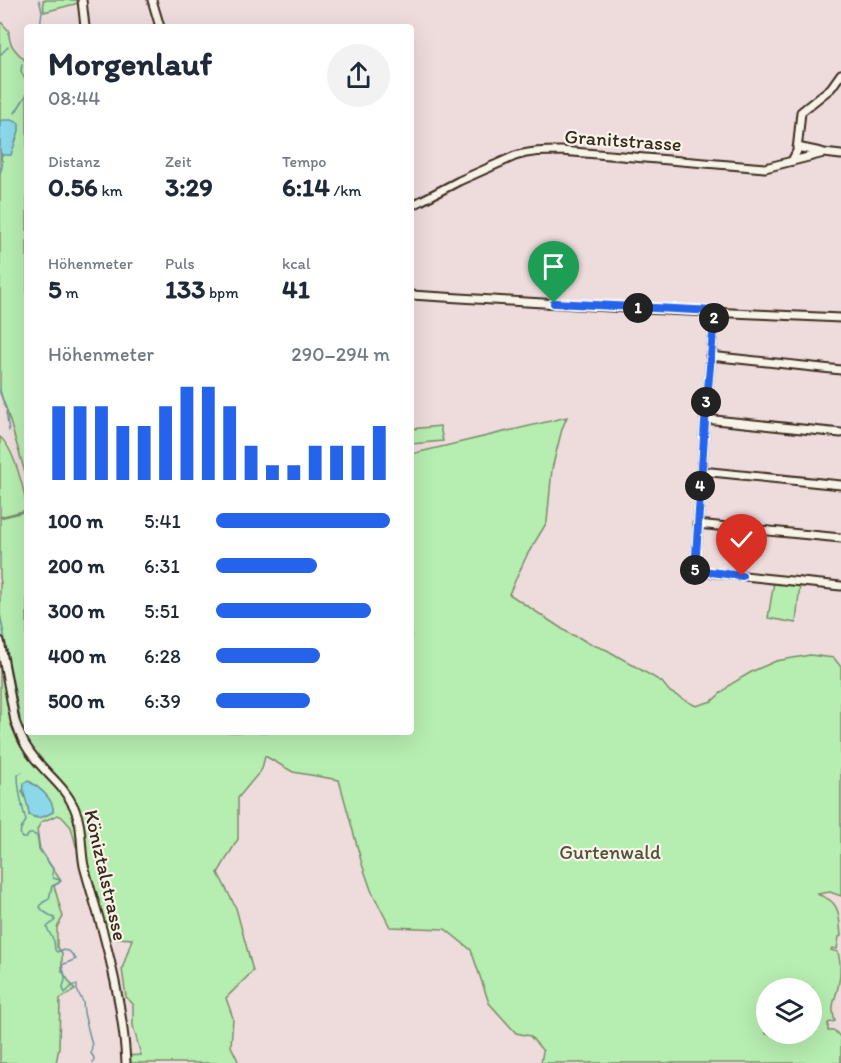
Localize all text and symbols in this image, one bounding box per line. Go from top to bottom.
text: Morgenlauf [48,44,212,83]
button: share [327,44,390,107]
text: 08:44 [48,86,100,110]
street label: Granitstrasse [564,124,682,156]
text: Distanz [48,152,100,171]
text: Zeit [165,152,192,171]
text: Tempo [282,152,327,171]
text: 0.56 [48,171,98,203]
text: 3:29 [165,171,213,203]
text: 6:14 [282,171,330,203]
text: km [98,181,123,200]
text: /km [330,181,361,200]
pin [528,241,579,303]
icon: arrive [537,250,570,283]
text: Höhenmeter [48,254,133,273]
text: Puls [165,254,195,273]
text: kcal [282,254,310,273]
text: 5 [48,273,62,305]
text: 133 [165,273,205,305]
text: 41 [282,273,310,305]
text: m [62,283,79,302]
text: bpm [205,283,239,302]
pin: 1 [623,293,653,323]
text: 1 [634,298,642,317]
pin: 2 [699,303,729,333]
text: 2 [710,308,718,327]
text: Höhenmeter [48,342,154,366]
text: 290–294 m [291,342,390,366]
pin: 3 [691,387,721,417]
text: 3 [702,392,710,411]
pin: 4 [685,471,715,501]
text: 4 [695,476,705,495]
text: 100 m [48,509,103,533]
text: 5:41 [144,509,181,533]
pin [716,514,767,576]
icon: check [725,523,758,556]
text: 200 m [48,554,104,578]
text: 6:31 [144,554,180,578]
pin: 5 [680,555,710,585]
text: 5 [691,560,699,579]
text: 300 m [48,599,105,623]
text: 5:51 [144,599,179,623]
text: 400 m [48,644,106,668]
text: 6:28 [144,644,181,668]
text: 500 m [48,689,104,713]
text: 6:39 [144,689,181,713]
street label: Köniztalstrasse [79,807,133,943]
park label: Gurtenwald [559,840,661,864]
map controls [756,978,822,1044]
button: layers [756,978,822,1044]

